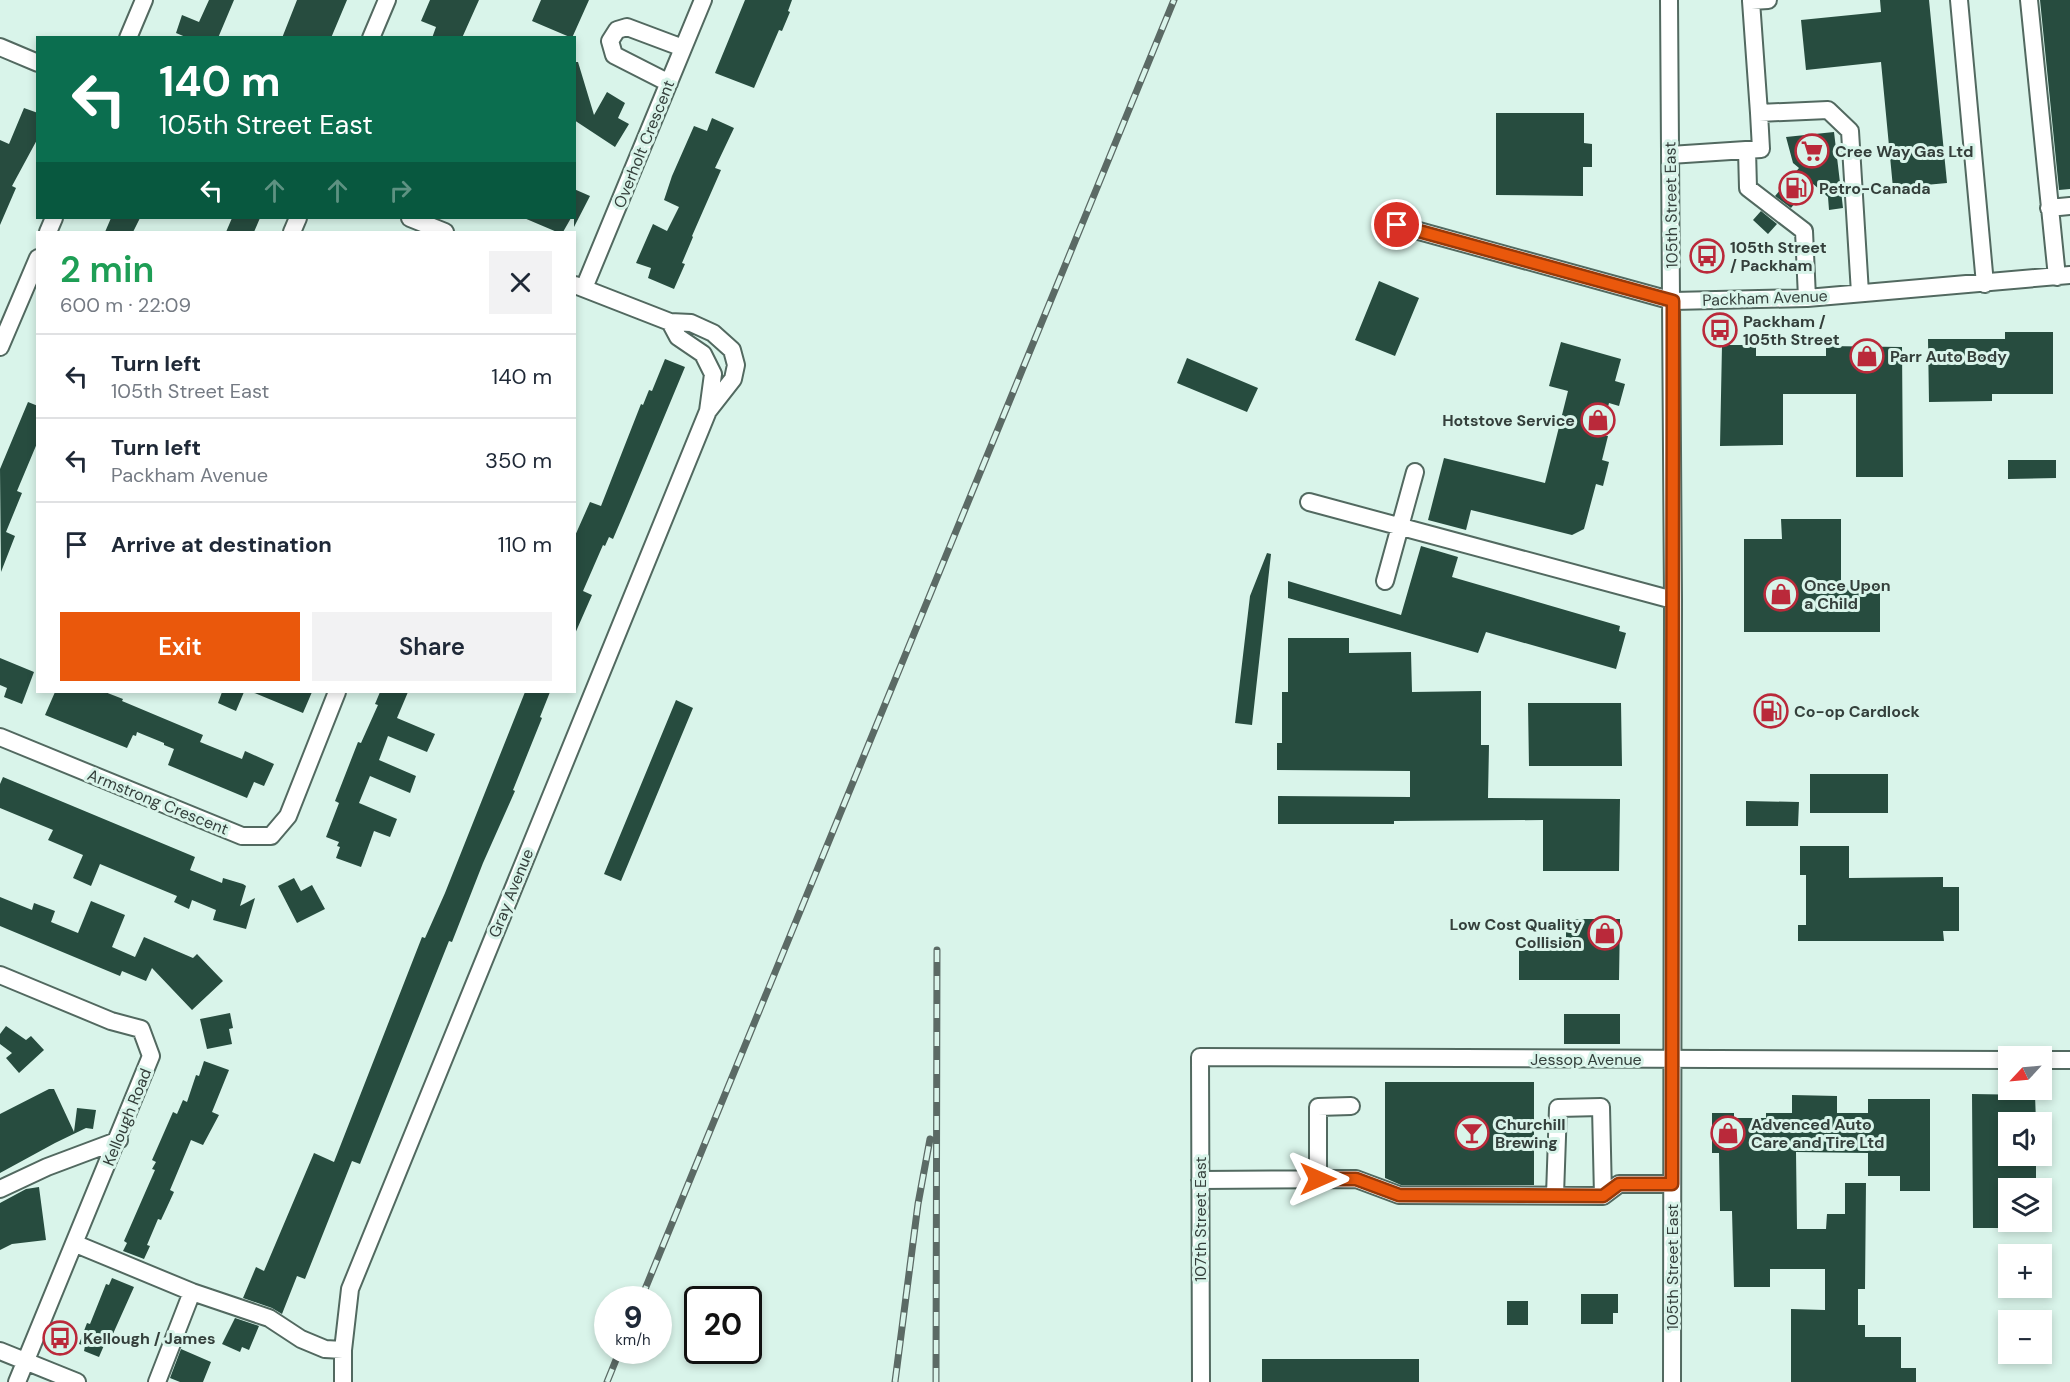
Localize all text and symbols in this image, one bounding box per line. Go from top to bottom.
text: 140 m [159,54,281,109]
icon: left [60,60,138,138]
street label: Overholt Crescent [609,77,679,211]
text: 105th Street East [159,107,373,142]
supermarket icon: Cree Way Gas Ltd [1794,133,1830,169]
street label: 105th Street East [1659,141,1683,269]
place label: Cree Way Gas Ltd [1835,141,1974,162]
fuel station icon: Petro-Canada [1778,170,1814,206]
icon: left [195,174,228,207]
icon: ahead [258,174,291,207]
icon: ahead [321,174,354,207]
icon: right [384,174,417,207]
place label: Petro-Canada [1819,178,1931,199]
pin [1371,199,1422,250]
icon: arrive [1380,208,1413,241]
place label: 105th Street / Packham [1730,237,1827,276]
bus stop icon: 105th Street / Packham [1689,238,1725,274]
text: 2 min [60,246,154,293]
button: close [489,251,552,314]
street label: Packham Avenue [1702,285,1828,311]
text: 600 m · 22:09 [60,292,191,318]
place label: Packham / 105th Street [1743,311,1840,350]
bus stop icon: Packham / 105th Street [1702,312,1738,348]
shop icon: Parr Auto Body [1849,338,1885,374]
place label: Parr Auto Body [1890,346,2007,367]
text: Turn left [111,349,201,378]
icon: left [60,360,93,393]
text: 140 m [491,362,552,391]
text: 105th Street East [111,378,269,404]
shop icon: Hotstove Service [1580,402,1616,438]
place label: Hotstove Service [1442,410,1575,431]
text: Turn left [111,433,201,462]
icon: left [60,444,93,477]
text: 350 m [485,446,552,475]
text: Packham Avenue [111,462,268,488]
icon: arrive [60,528,93,561]
text: Arrive at destination [111,530,332,559]
text: 110 m [498,530,552,559]
place label: Once Upon a Child [1804,575,1891,614]
shop icon: Once Upon a Child [1763,576,1799,612]
button: Exit [60,612,300,681]
button: Share [312,612,552,681]
fuel station icon: Co-op Cardlock [1753,693,1789,729]
place label: Co-op Cardlock [1794,701,1921,722]
street label: Armstrong Crescent [84,764,232,840]
street label: Gray Avenue [484,845,538,941]
place label: Low Cost Quality Collision [1450,914,1582,953]
shop icon: Low Cost Quality Collision [1587,915,1623,951]
north arrow [1998,1046,2052,1100]
map controls [1998,1046,2052,1364]
street label: Jessop Avenue [1530,1049,1642,1070]
street label: Kellough Road [98,1065,156,1169]
button: sound [1998,1112,2052,1166]
place label: Churchill Brewing [1495,1114,1566,1153]
place label: Advenced Auto Care and Tire Ltd [1751,1114,1885,1153]
bar icon: Churchill Brewing [1454,1115,1490,1151]
shop icon: Advenced Auto Care and Tire Ltd [1710,1115,1746,1151]
position arrow [1286,1147,1350,1211]
street label: 107th Street East [1190,1156,1211,1282]
button: layers [1998,1178,2052,1232]
street label: 105th Street East [1662,1204,1683,1330]
button: + [1998,1244,2052,1298]
speed limit sign: 20 [684,1286,762,1364]
text: 9 [623,1298,643,1337]
button: − [1998,1310,2052,1364]
bus stop icon: Kellough / James [42,1320,78,1356]
place label: Kellough / James [83,1328,216,1349]
text: km/h [615,1330,651,1350]

